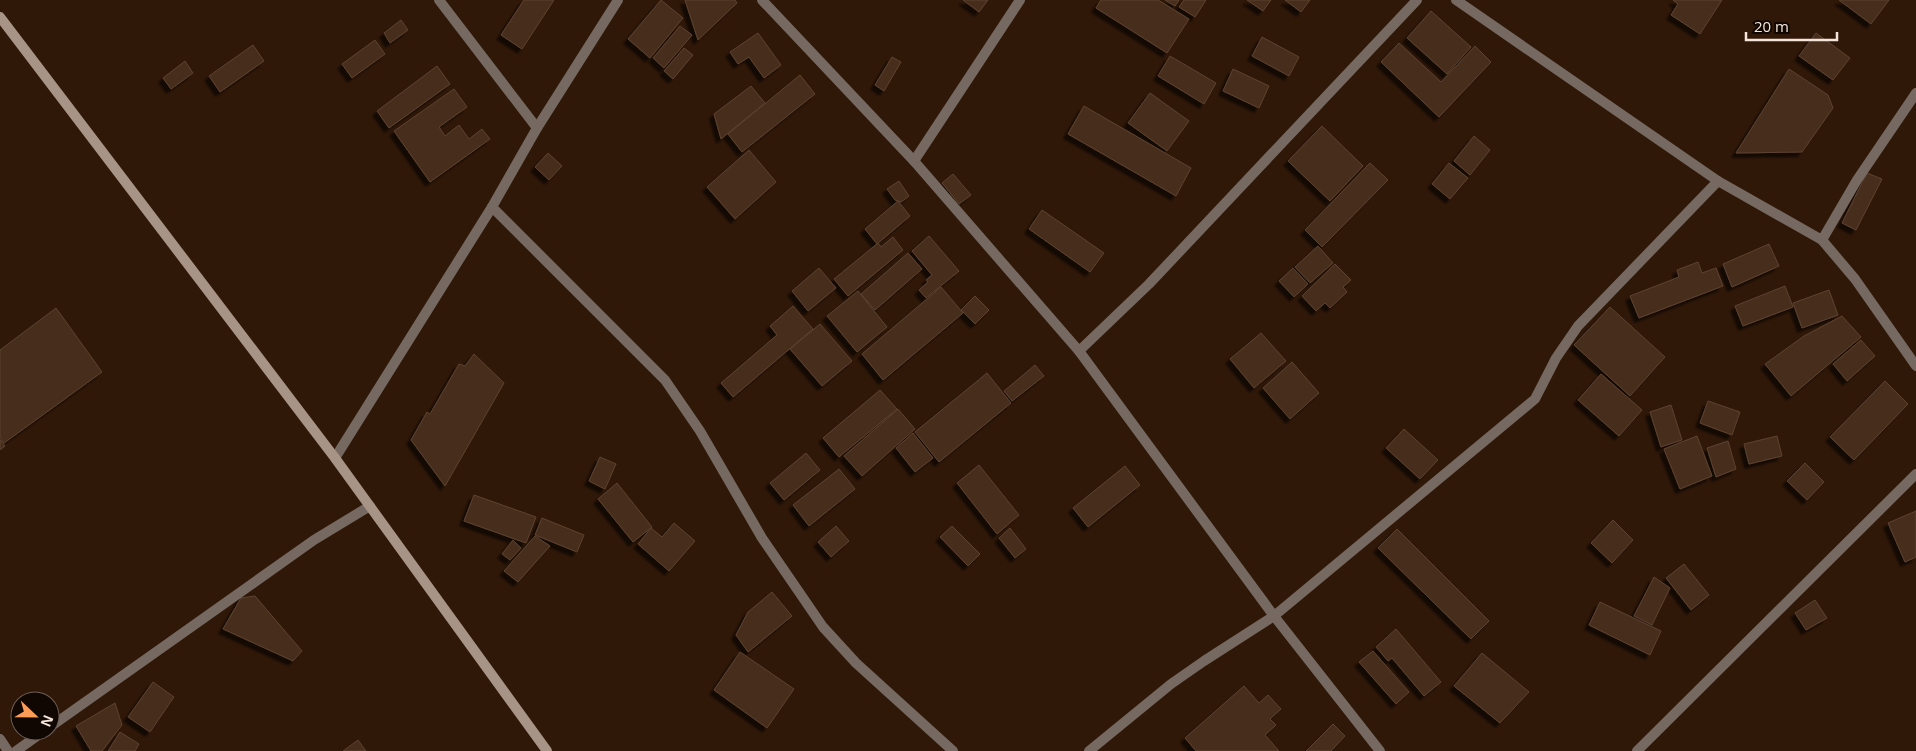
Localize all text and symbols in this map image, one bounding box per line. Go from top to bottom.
scale bar [1746,10,1837,42]
text: 20 m [1754,16,1789,36]
north arrow [10,691,60,741]
text: N [37,712,58,730]

